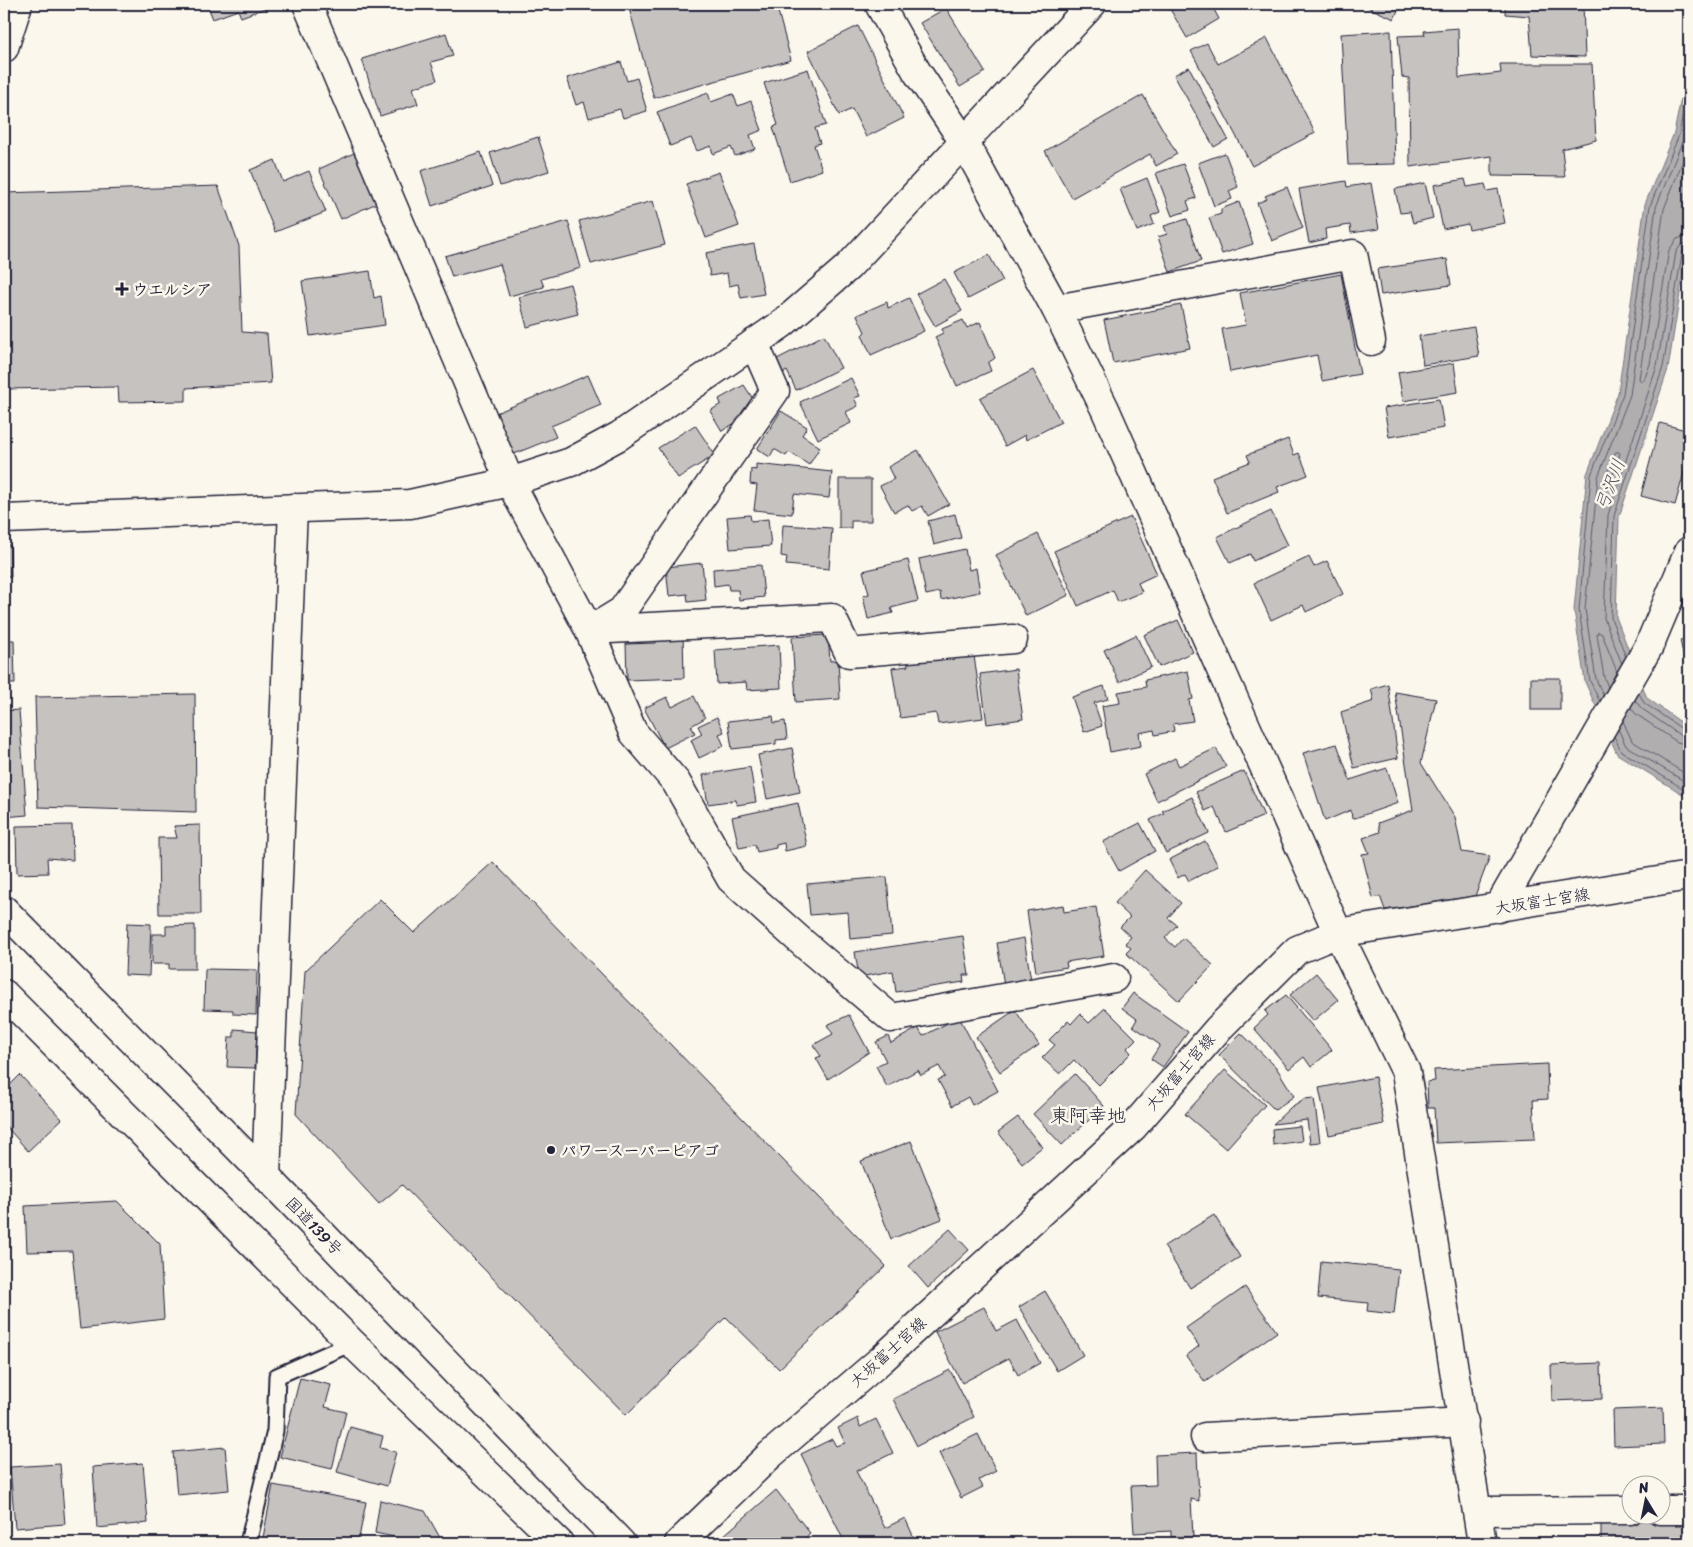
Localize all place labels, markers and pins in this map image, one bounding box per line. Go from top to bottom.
place label: ウエルシア [132,275,212,304]
marker: ウエルシア [116,283,128,295]
place label: パワースーパーピアゴ [561,1136,719,1165]
marker: パワースーパーピアゴ [545,1144,557,1156]

